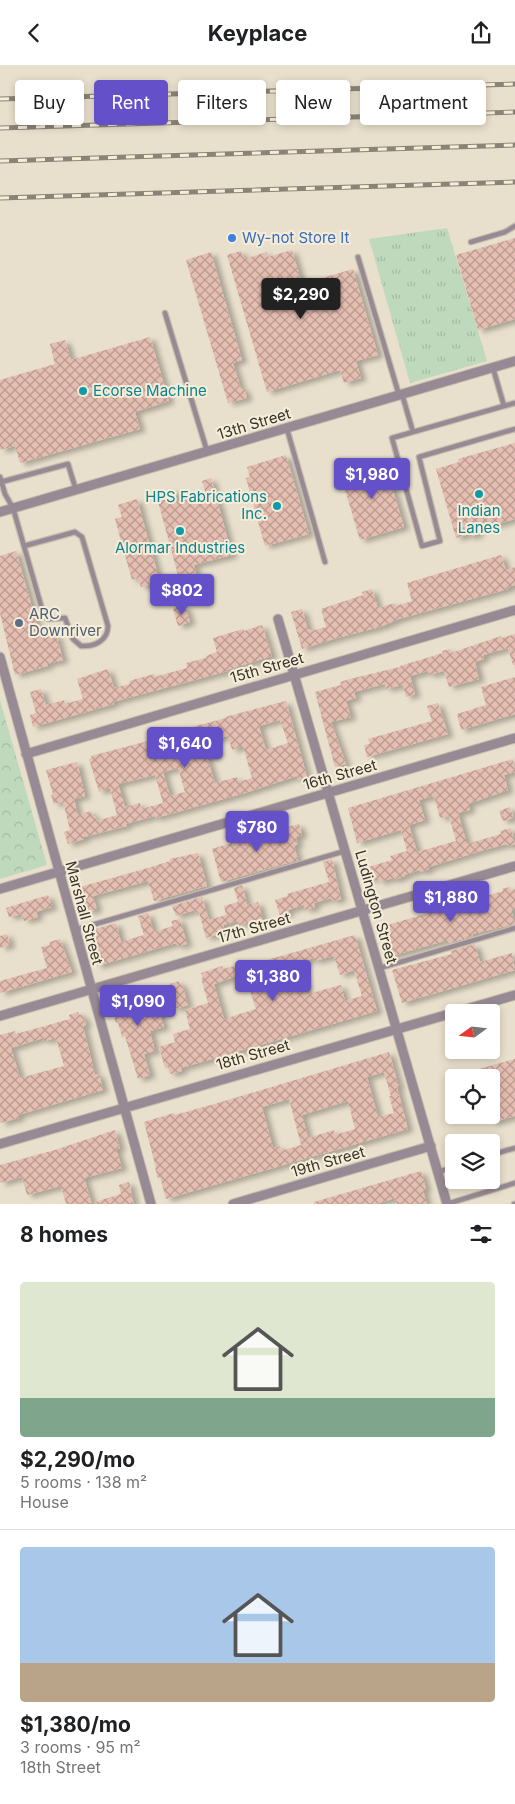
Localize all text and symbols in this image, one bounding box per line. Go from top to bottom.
icon: back [20,19,48,47]
icon: share [467,19,495,47]
text: Keyplace [208,20,307,46]
chip: Buy [15,80,84,125]
chip: Rent [94,80,168,125]
chip: Filters [178,80,266,125]
chip: New [276,80,350,125]
chip: Apartment [360,80,486,125]
place label: Wy-not Store It [242,228,349,247]
marker: Wy-not Store It [226,232,238,244]
pin: $2,290 [260,277,342,320]
text: $2,290 [272,284,330,304]
place label: Ecorse Machine [93,381,207,400]
marker: Ecorse Machine [77,385,89,397]
street label: 13th Street [215,403,293,444]
pin: $1,980 [331,457,413,500]
text: $1,980 [345,464,399,484]
place label: HPS Fabrications Inc. [145,487,267,523]
marker: Indian Lanes [473,488,485,500]
marker: HPS Fabrications Inc. [271,500,283,512]
place label: Indian Lanes [458,501,501,537]
marker: Alormar Industries [174,525,186,537]
place label: Alormar Industries [115,538,245,557]
pin: $802 [152,573,212,616]
text: $802 [161,580,203,600]
place label: ARC Downriver [29,604,102,640]
marker: ARC Downriver [13,617,25,629]
street label: 15th Street [228,648,306,687]
pin: $1,640 [144,727,226,769]
text: $1,640 [158,733,212,753]
street label: 16th Street [301,755,379,794]
pin: $780 [227,811,287,853]
text: $780 [237,817,277,837]
street label: Ludington Street [351,848,402,966]
street label: Marshall Street [62,859,107,967]
pin: $1,880 [410,881,492,923]
text: $1,880 [424,887,478,907]
street label: 17th Street [215,908,293,947]
pin: $1,380 [232,959,314,1002]
text: $1,380 [246,966,300,986]
pin: $1,090 [97,985,179,1027]
text: $1,090 [111,991,165,1011]
north arrow [445,1004,500,1059]
map controls [445,1004,500,1189]
street label: 18th Street [214,1035,292,1074]
button: locate [445,1069,500,1124]
button: layers [445,1134,500,1189]
street label: 19th Street [289,1142,367,1181]
icon: filters [467,1220,495,1248]
text: 8 homes [20,1222,108,1247]
icon: home [213,1314,303,1404]
text: $2,290/mo [20,1447,135,1472]
text: 5 rooms · 138 m² [20,1472,147,1492]
text: House [20,1492,69,1512]
icon: home [213,1580,303,1670]
text: $1,380/mo [20,1712,131,1737]
text: 3 rooms · 95 m² [20,1737,141,1757]
text: 18th Street [20,1757,101,1777]

